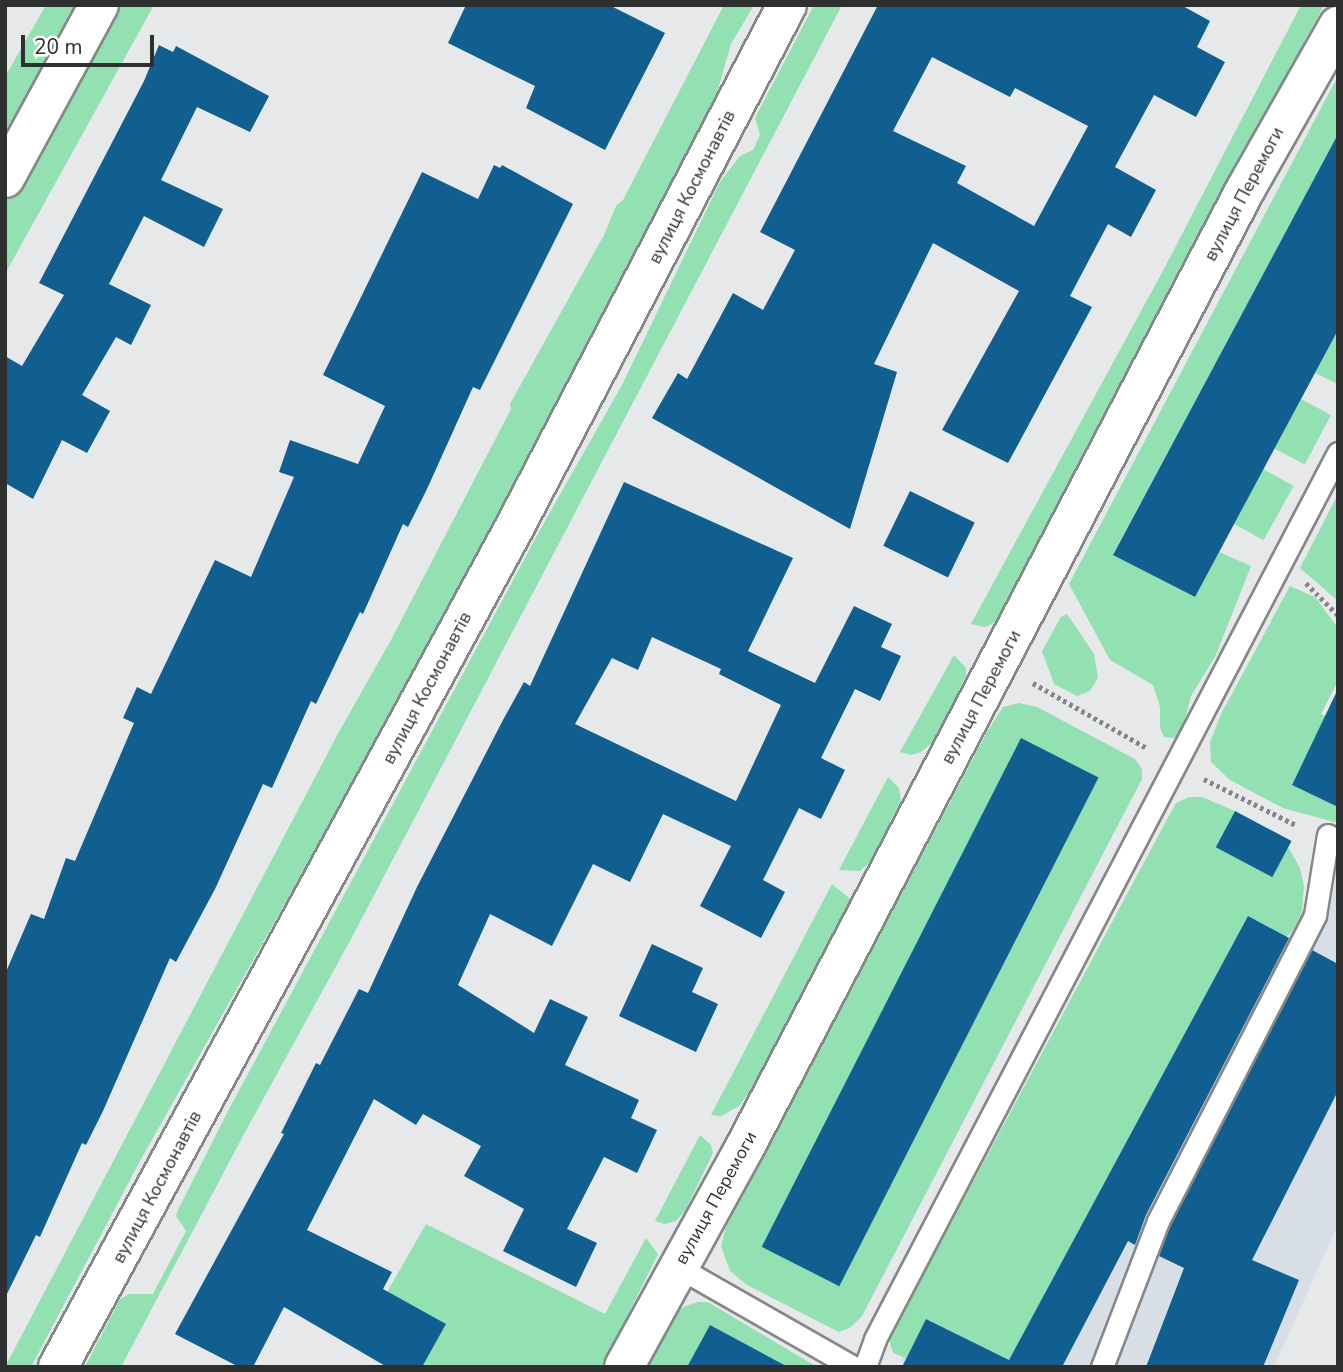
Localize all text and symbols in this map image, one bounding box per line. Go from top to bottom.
scale bar [24,21,158,65]
text: 20 m [34,33,83,61]
street label: вулиця Космонавтів [644,107,740,267]
street label: вулиця Перемоги [1200,123,1288,265]
street label: вулиця Космонавтів [378,608,476,768]
street label: вулиця Перемоги [937,626,1025,768]
street label: вулиця Космонавтів [108,1107,206,1267]
street label: вулиця Перемоги [670,1128,762,1268]

